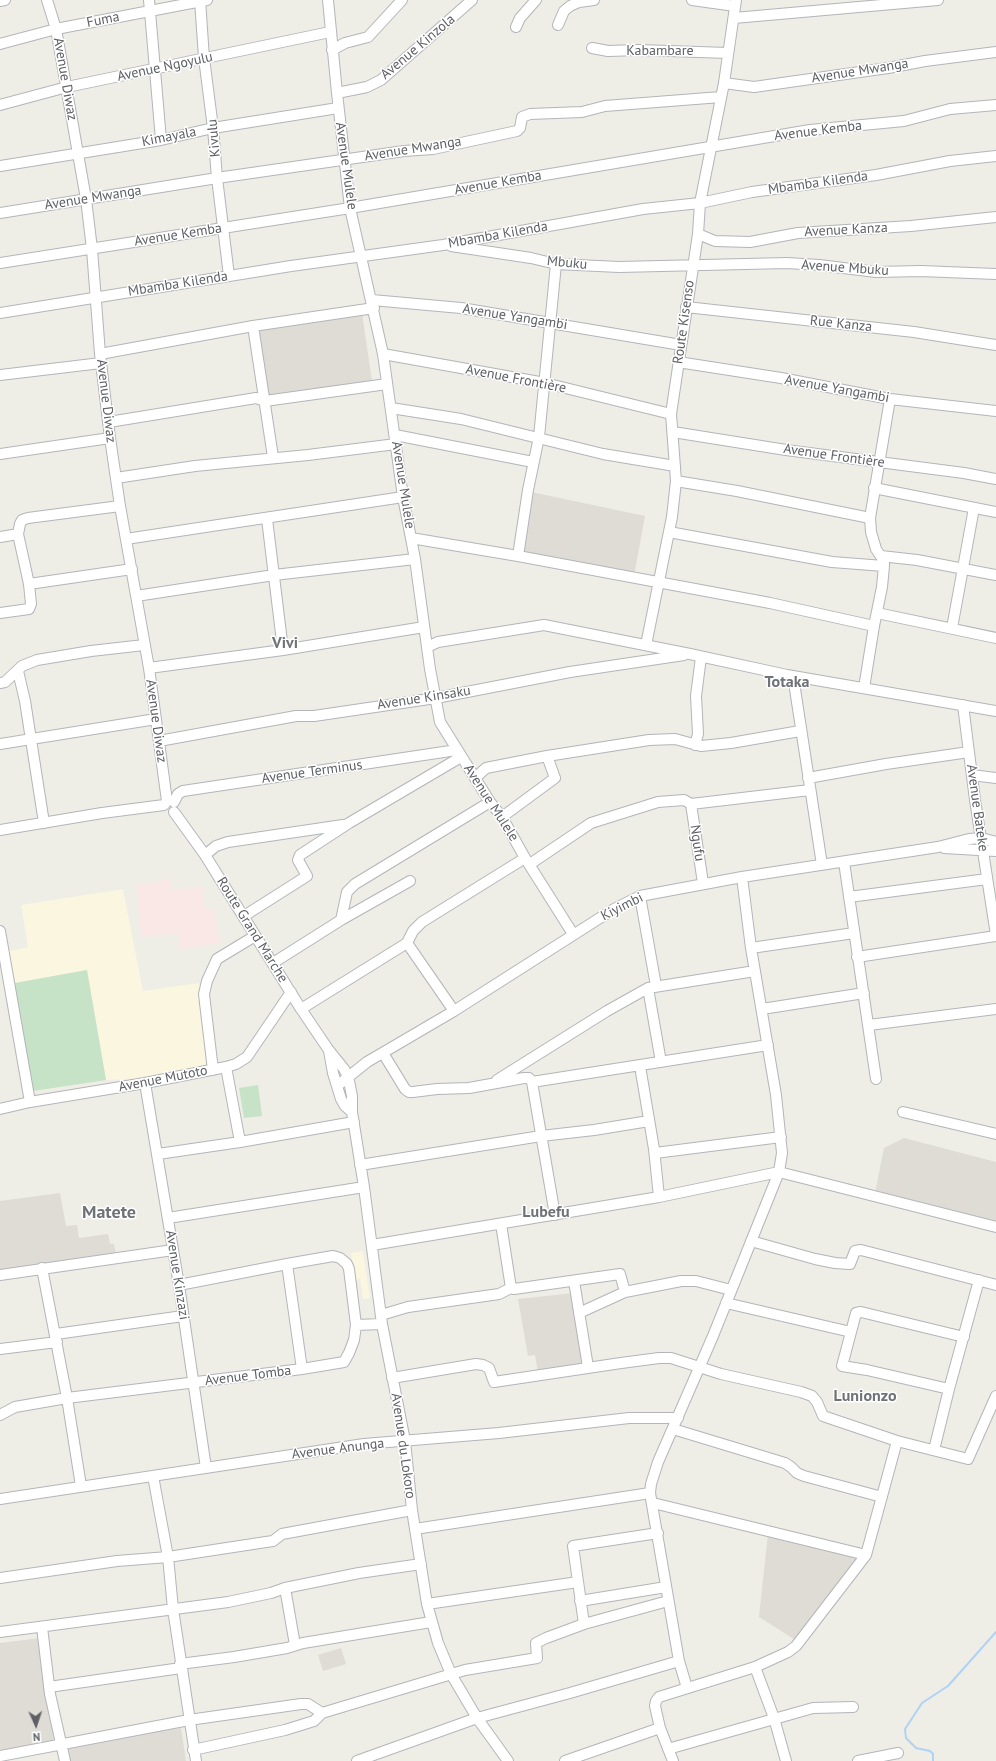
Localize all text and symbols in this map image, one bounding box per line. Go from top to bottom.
street label: Fuma [85,9,121,31]
street label: Avenue Kinzola [377,11,459,83]
street label: Avenue Diwaz [49,36,81,122]
street label: Kabambare [626,43,694,59]
street label: Avenue Ngoyulu [116,49,214,85]
street label: Avenue Mwanga [810,55,910,87]
street label: Avenue Kemba [773,117,863,145]
street label: Kivulu [204,118,224,158]
street label: Avenue Mulele [332,121,360,211]
street label: Kimayala [140,123,198,151]
street label: Avenue Mwanga [363,133,463,165]
street label: Avenue Kemba [453,167,543,199]
street label: Mbamba Kilenda [767,168,869,198]
street label: Avenue Mwanga [43,182,143,214]
street label: Mbamba Kilenda [447,218,549,252]
street label: Avenue Kanza [804,219,888,241]
street label: Avenue Kemba [133,220,223,250]
street label: Mbuku [546,253,588,273]
street label: Avenue Mbuku [801,257,889,279]
street label: Mbamba Kilenda [127,268,229,300]
street label: Route Kisenso [670,279,698,365]
street label: Avenue Yangambi [461,300,569,334]
street label: Rue Kanza [809,312,873,336]
street label: Avenue Diwaz [93,358,119,444]
street label: Avenue Frontière [464,361,568,397]
street label: Avenue Yangambi [783,372,891,406]
street label: Avenue Mulele [388,440,418,530]
street label: Avenue Frontière [782,441,886,471]
district label: Vivi [272,633,298,653]
district label: Totaka [765,672,809,692]
street label: Avenue Diwaz [142,678,170,764]
street label: Avenue Kinsaku [376,682,472,714]
street label: Avenue Terminus [261,757,363,787]
street label: Avenue Mulele [460,761,522,845]
street label: Avenue Bateke [963,763,991,853]
street label: Ngufu [686,824,708,862]
street label: Route Grand Marche [213,874,291,986]
street label: Kiyimbi [598,889,646,925]
street label: Avenue Mutoto [117,1062,209,1096]
district label: Matete [82,1202,136,1224]
district label: Lubefu [522,1202,570,1222]
street label: Avenue Kinzazi [162,1229,192,1321]
street label: Avenue Tomba [204,1362,292,1390]
district label: Lunionzo [834,1386,896,1406]
street label: Avenue du Lokoro [387,1392,419,1500]
street label: Avenue Anunga [291,1435,385,1463]
north arrow [16,1705,56,1745]
text: N [33,1730,41,1744]

